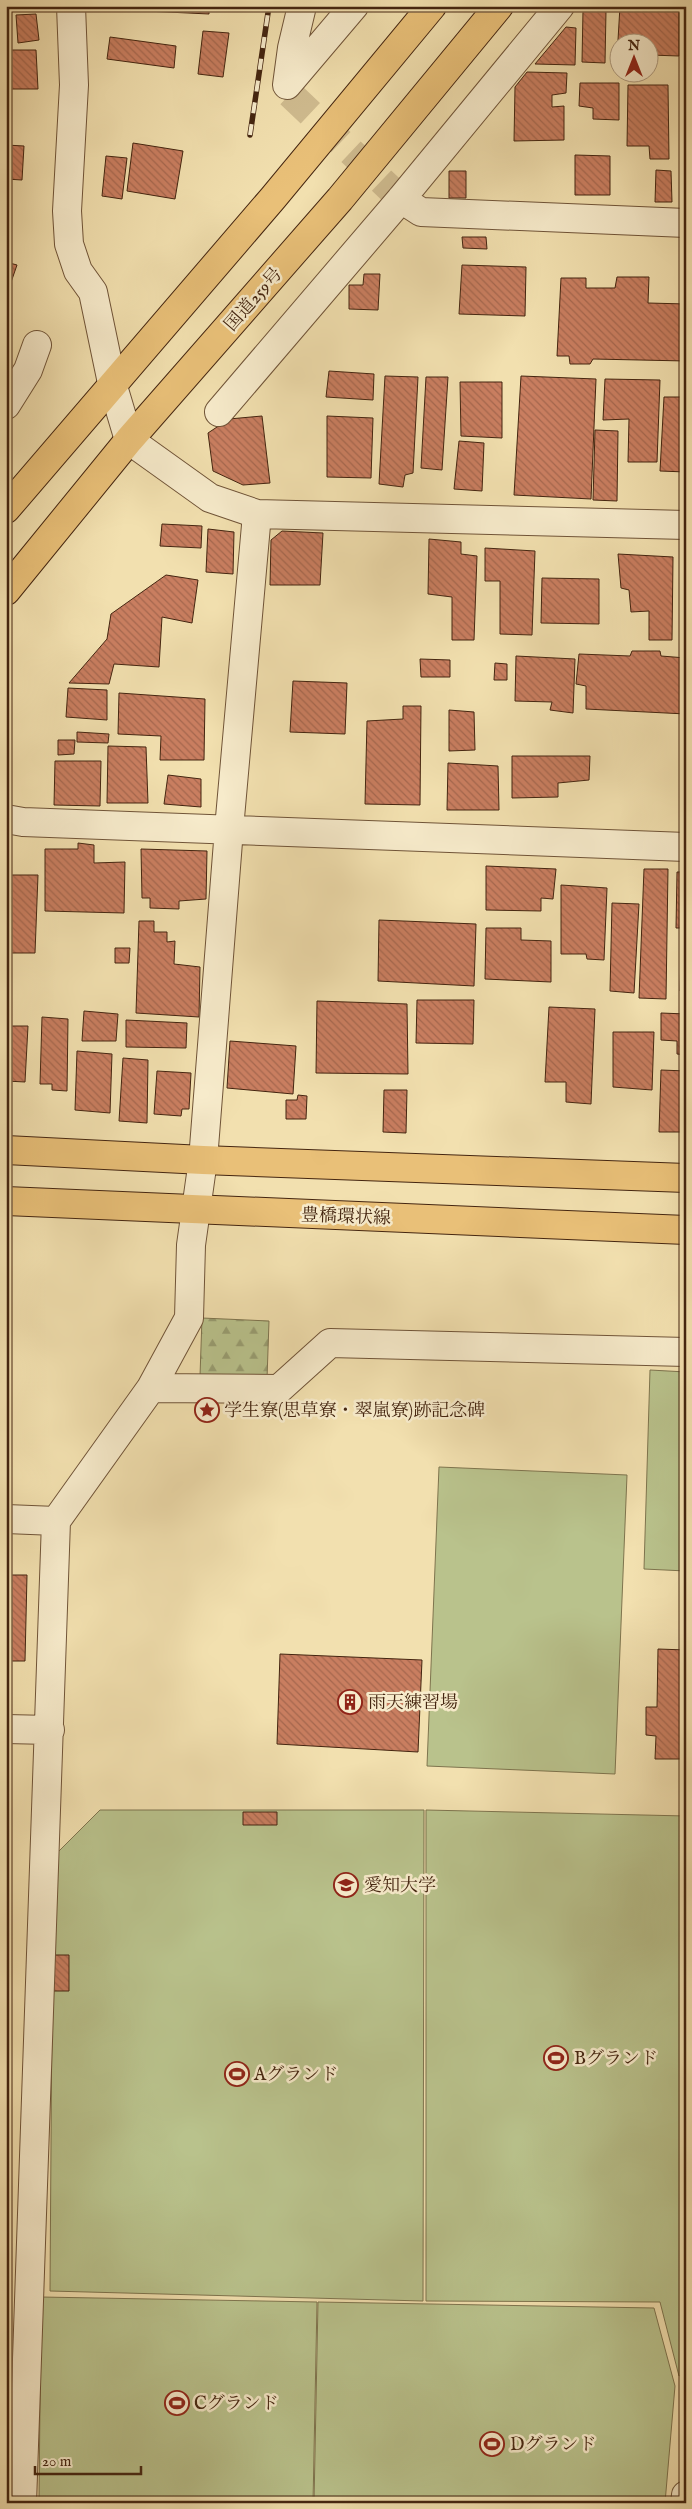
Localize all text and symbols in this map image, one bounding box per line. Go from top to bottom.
north arrow [610,32,660,82]
text: N [627,37,640,55]
street label: 国道259号 [220,263,288,337]
street label: 豊橋環状線 [301,1204,391,1231]
place icon: 学生寮(思草寮・翠嵐寮)跡記念碑 [194,1397,220,1423]
place label: 学生寮(思草寮・翠嵐寮)跡記念碑 [224,1400,485,1423]
building icon: 雨天練習場 [337,1689,363,1715]
place label: 雨天練習場 [368,1692,458,1715]
school or university icon: 愛知大学 [333,1872,359,1898]
place label: 愛知大学 [364,1875,436,1898]
sports icon: Bグランド [543,2045,569,2071]
place label: Bグランド [574,2048,658,2071]
sports icon: Aグランド [224,2061,250,2087]
place label: Aグランド [253,2064,338,2087]
sports icon: Cグランド [164,2390,190,2416]
place label: Cグランド [194,2393,279,2416]
sports icon: Dグランド [479,2431,505,2457]
place label: Dグランド [510,2434,596,2457]
scale bar [35,2444,141,2476]
text: 20 m [42,2452,72,2471]

